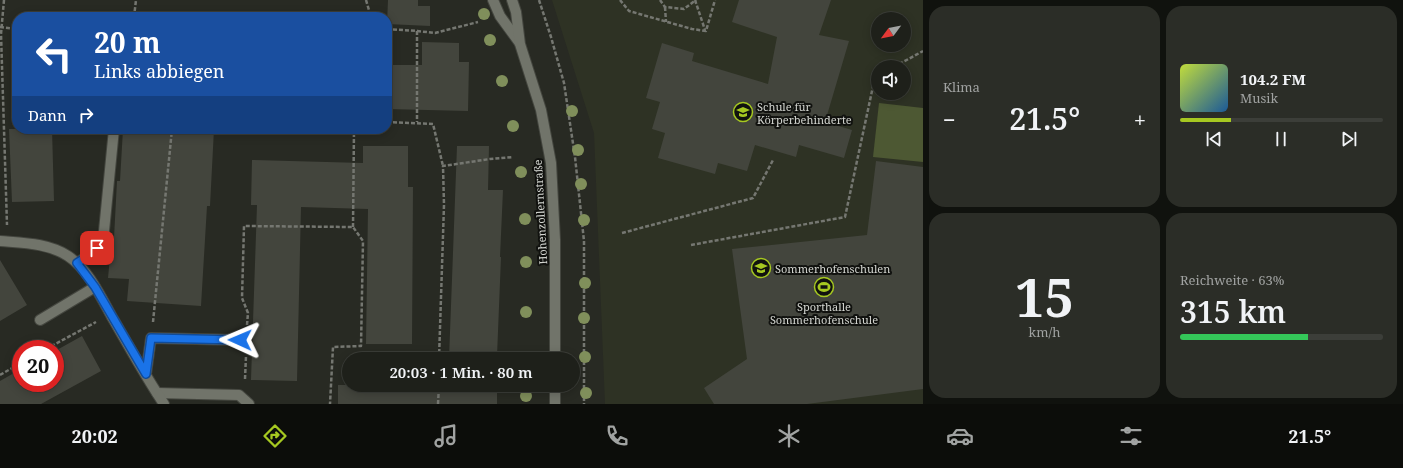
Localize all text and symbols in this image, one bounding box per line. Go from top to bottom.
north arrow [871,12,911,52]
map controls [871,12,911,100]
text: 20 m [94,23,161,61]
icon: left [28,28,80,80]
text: Links abbiegen [94,59,224,83]
button: sound [871,60,911,100]
text: 104.2 FM [1240,69,1306,89]
text: Klima [943,78,980,96]
text: Musik [1240,89,1278,107]
text: 21.5° [1009,98,1080,139]
place label: Schule für Körperbehinderte [757,99,852,127]
school or university icon: Schule für Körperbehinderte [732,101,754,123]
icon: right [75,104,97,126]
text: − [943,104,956,134]
text: + [1134,104,1146,134]
text: Dann [28,105,67,125]
icon: previous [1203,128,1225,150]
icon: pause [1270,128,1292,150]
icon: next [1338,128,1360,150]
street label: Hohenzollernstraße [530,159,550,265]
pin [80,231,114,265]
icon: arrive [86,237,108,259]
school or university icon: Sommerhofenschulen [750,257,772,279]
place label: Sommerhofenschulen [775,261,890,276]
text: 15 [1015,261,1074,332]
text: Reichweite · 63% [1180,271,1284,289]
sports icon: Sporthalle Sommerhofenschule [813,276,835,298]
text: 315 km [1180,291,1286,332]
place label: Sporthalle Sommerhofenschule [770,299,878,327]
position arrow [219,319,261,361]
text: km/h [1029,323,1060,341]
speed limit sign: 20 [12,340,64,392]
text: 20:03 · 1 Min. · 80 m [389,362,533,382]
icon: directions [261,422,289,450]
icon: music [432,422,460,450]
icon: phone [603,422,631,450]
icon: climate [775,422,803,450]
icon: car [946,422,974,450]
icon: filters [1117,422,1145,450]
text: 20:02 [72,424,118,448]
text: 21.5° [1288,424,1331,448]

